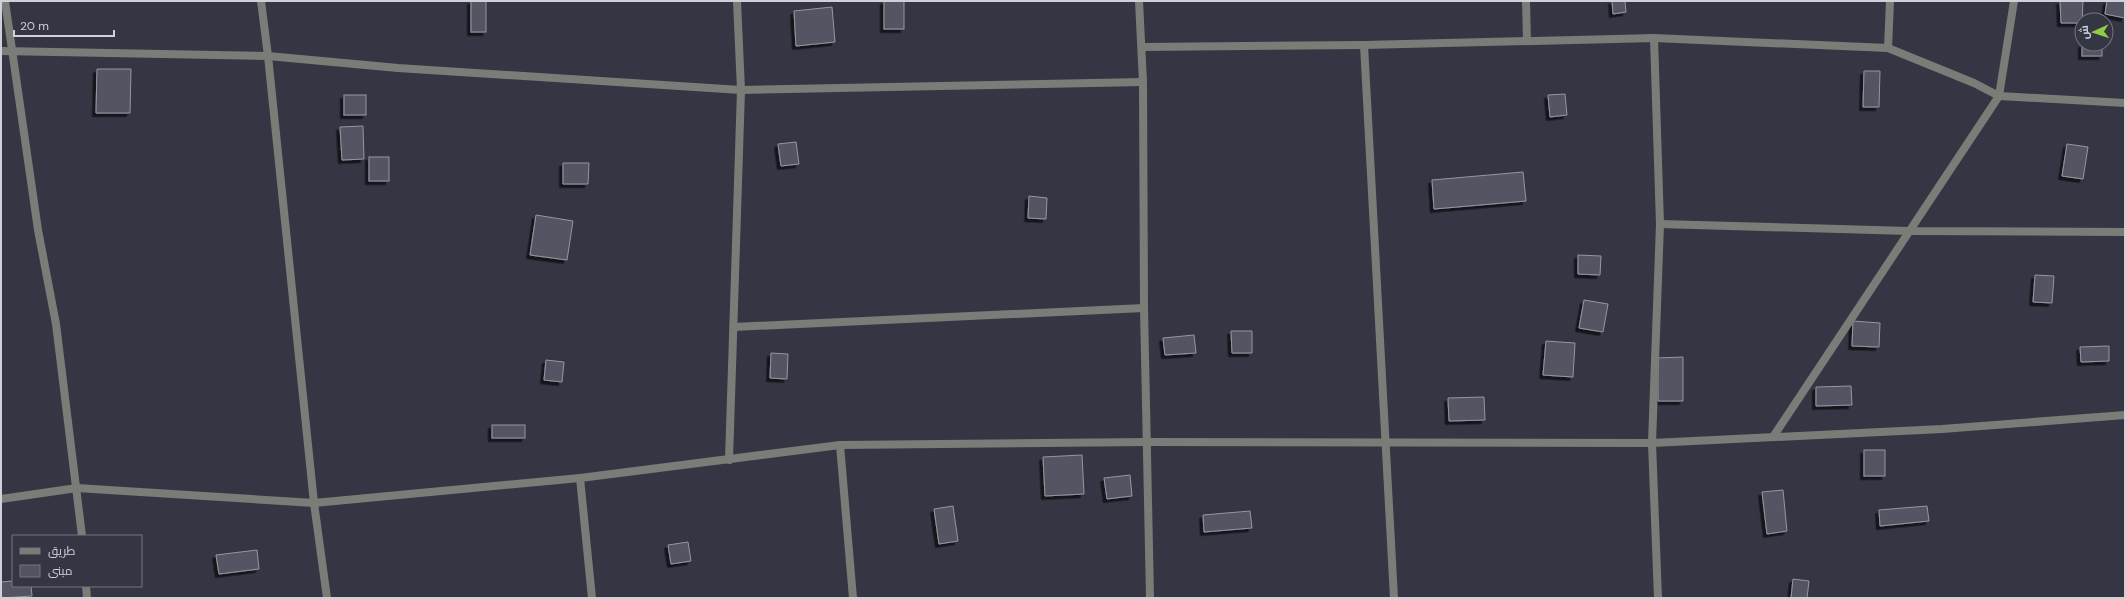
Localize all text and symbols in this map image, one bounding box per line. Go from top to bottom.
scale bar [14,12,114,38]
north arrow [2074,12,2114,52]
text: 20 m [20,18,49,34]
text: ش [2077,25,2091,40]
legend [12,535,142,587]
text: طريق [48,543,76,559]
text: مبنى [48,563,73,579]

